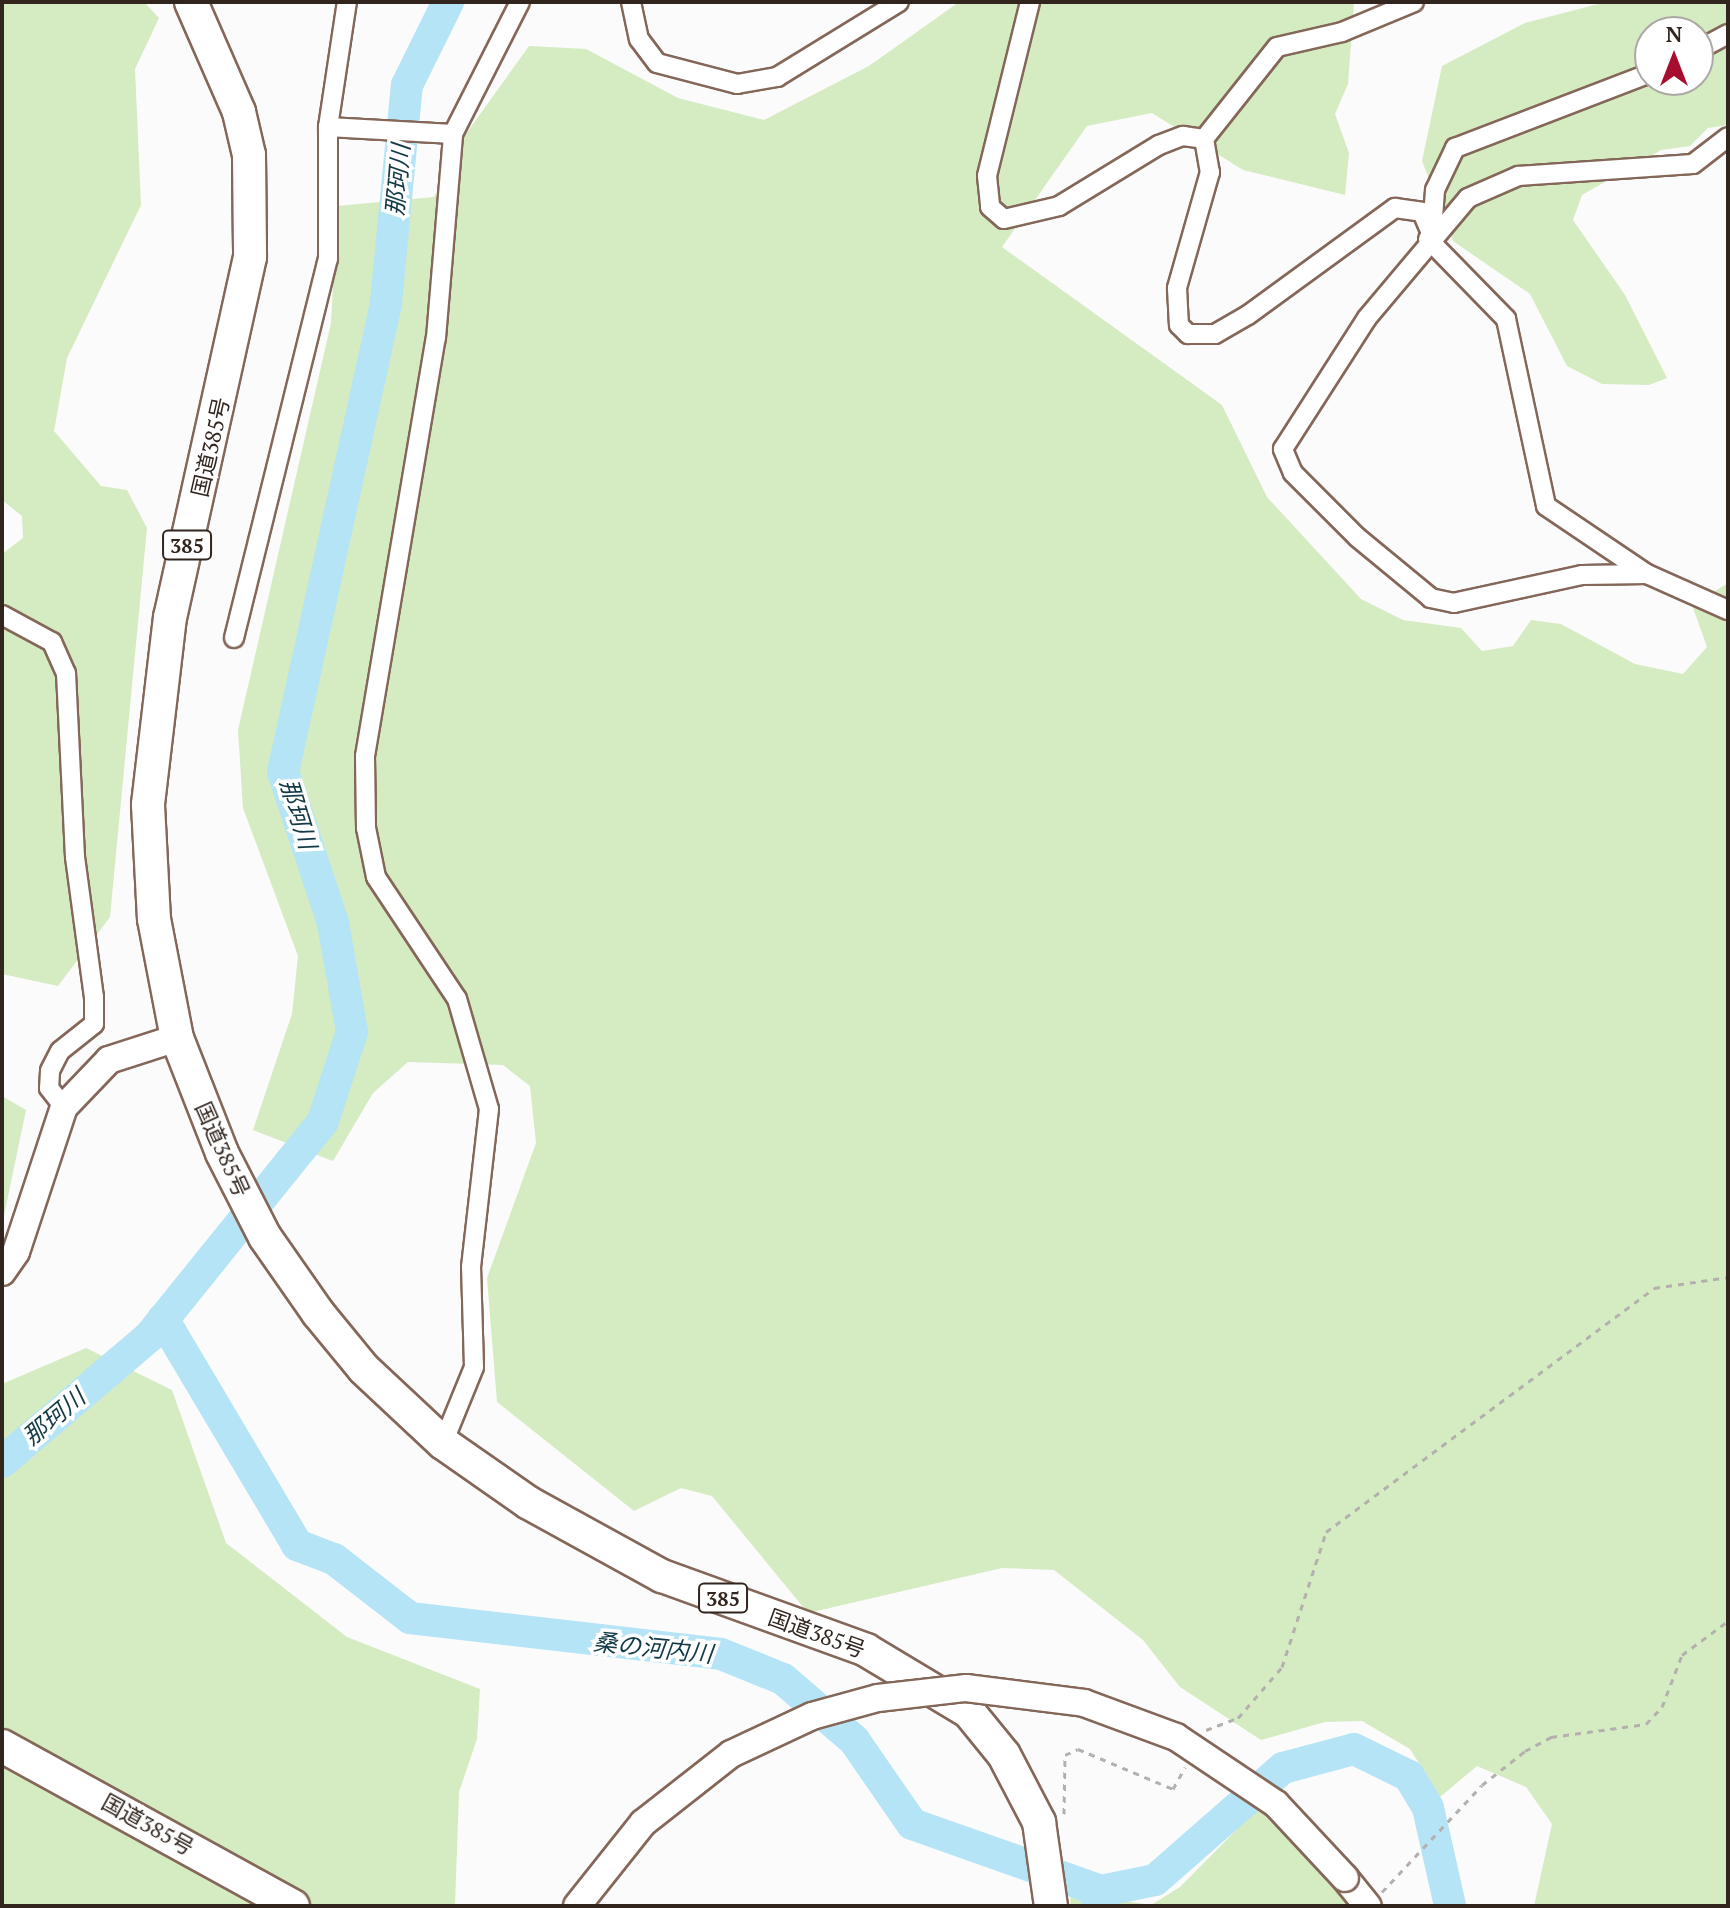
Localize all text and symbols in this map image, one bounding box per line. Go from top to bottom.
north arrow [1634,16,1714,96]
text: N [1666,19,1682,48]
water label: 那珂川 [381,143,415,217]
street label: 国道385号 [186,395,234,499]
road number: 385 [161,529,213,561]
water label: 那珂川 [274,775,322,853]
street label: 国道385号 [190,1097,256,1201]
water label: 那珂川 [17,1383,91,1451]
road number: 385 [697,1582,749,1614]
street label: 国道385号 [765,1603,869,1663]
water label: 桑の河内川 [592,1627,714,1669]
street label: 国道385号 [97,1788,199,1860]

